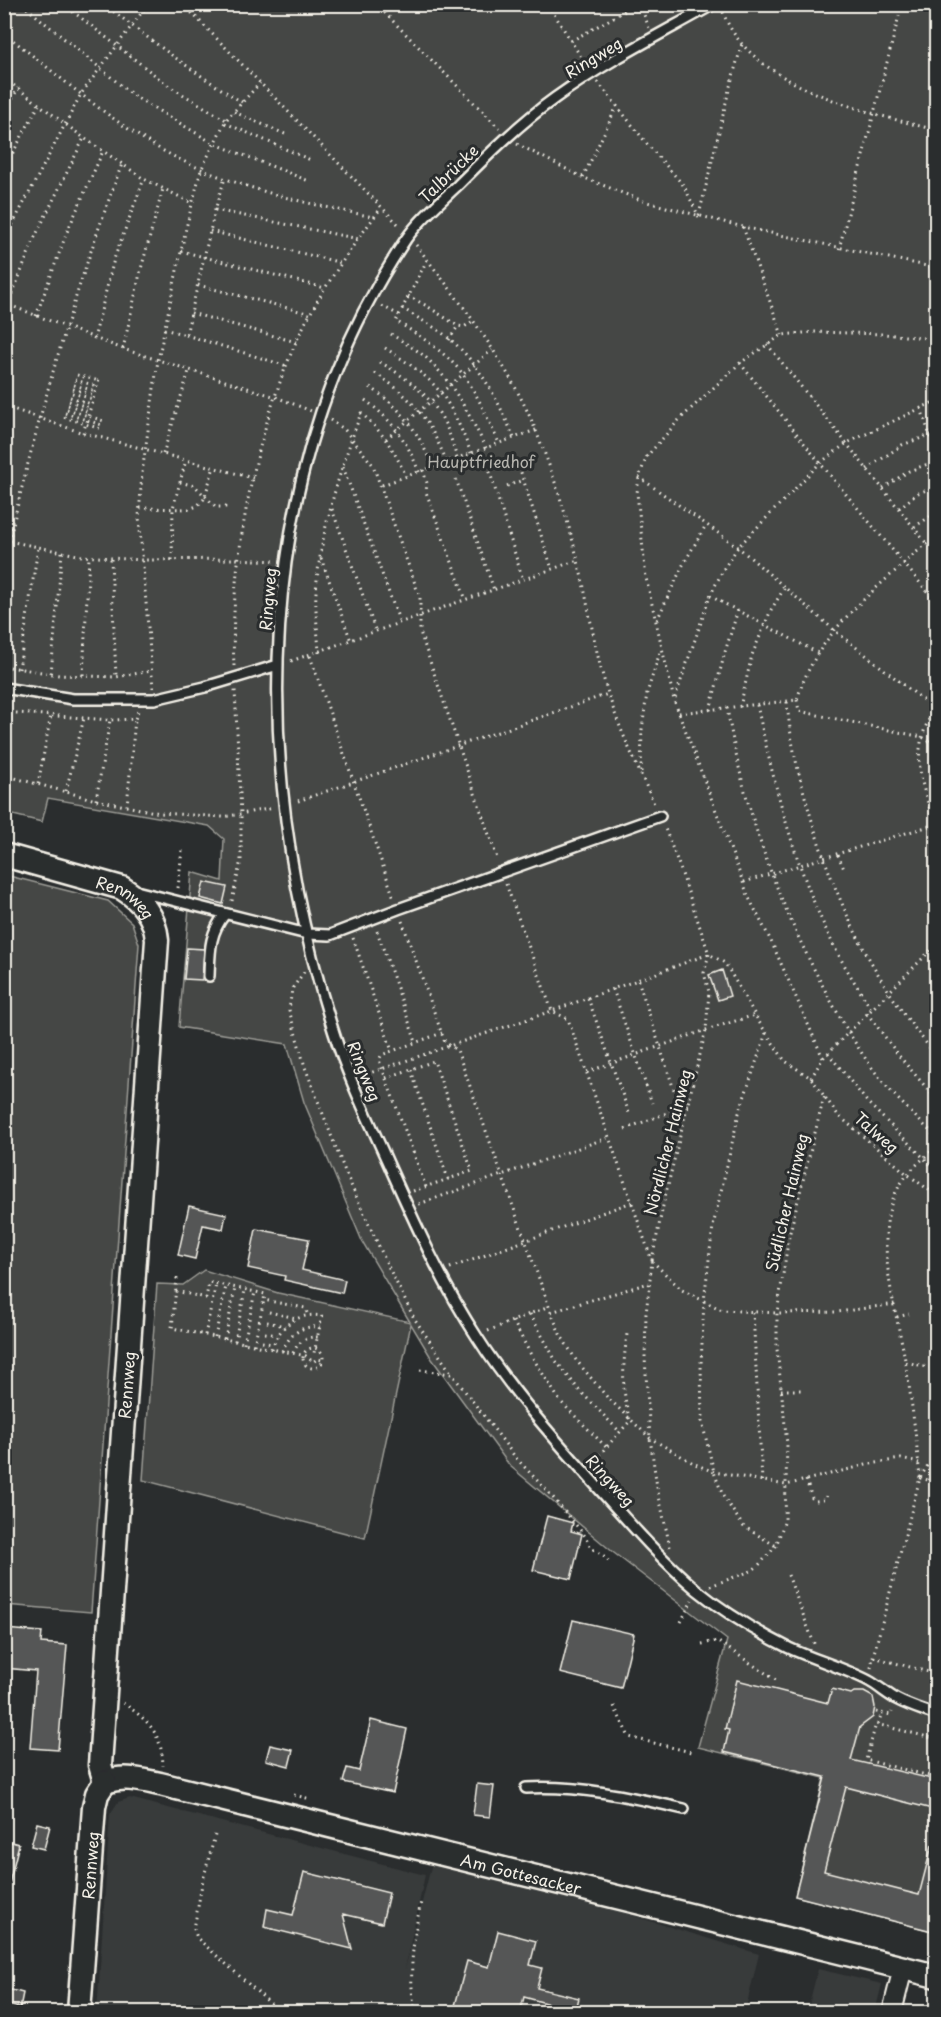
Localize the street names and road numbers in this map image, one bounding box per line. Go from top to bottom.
street label: Ringweg [560,30,626,84]
street label: Talbrücke [413,138,483,208]
street label: Ringweg [252,566,282,632]
street label: Rennweg [93,869,161,924]
street label: Ringweg [342,1037,388,1105]
street label: Nördlicher Hainweg [637,1066,697,1218]
street label: Talweg [849,1106,905,1158]
street label: Südlicher Hainweg [758,1131,814,1273]
street label: Rennweg [112,1350,140,1420]
street label: Ringweg [581,1448,641,1512]
street label: Rennweg [75,1830,104,1900]
street label: Am Gottesacker [458,1847,585,1900]

